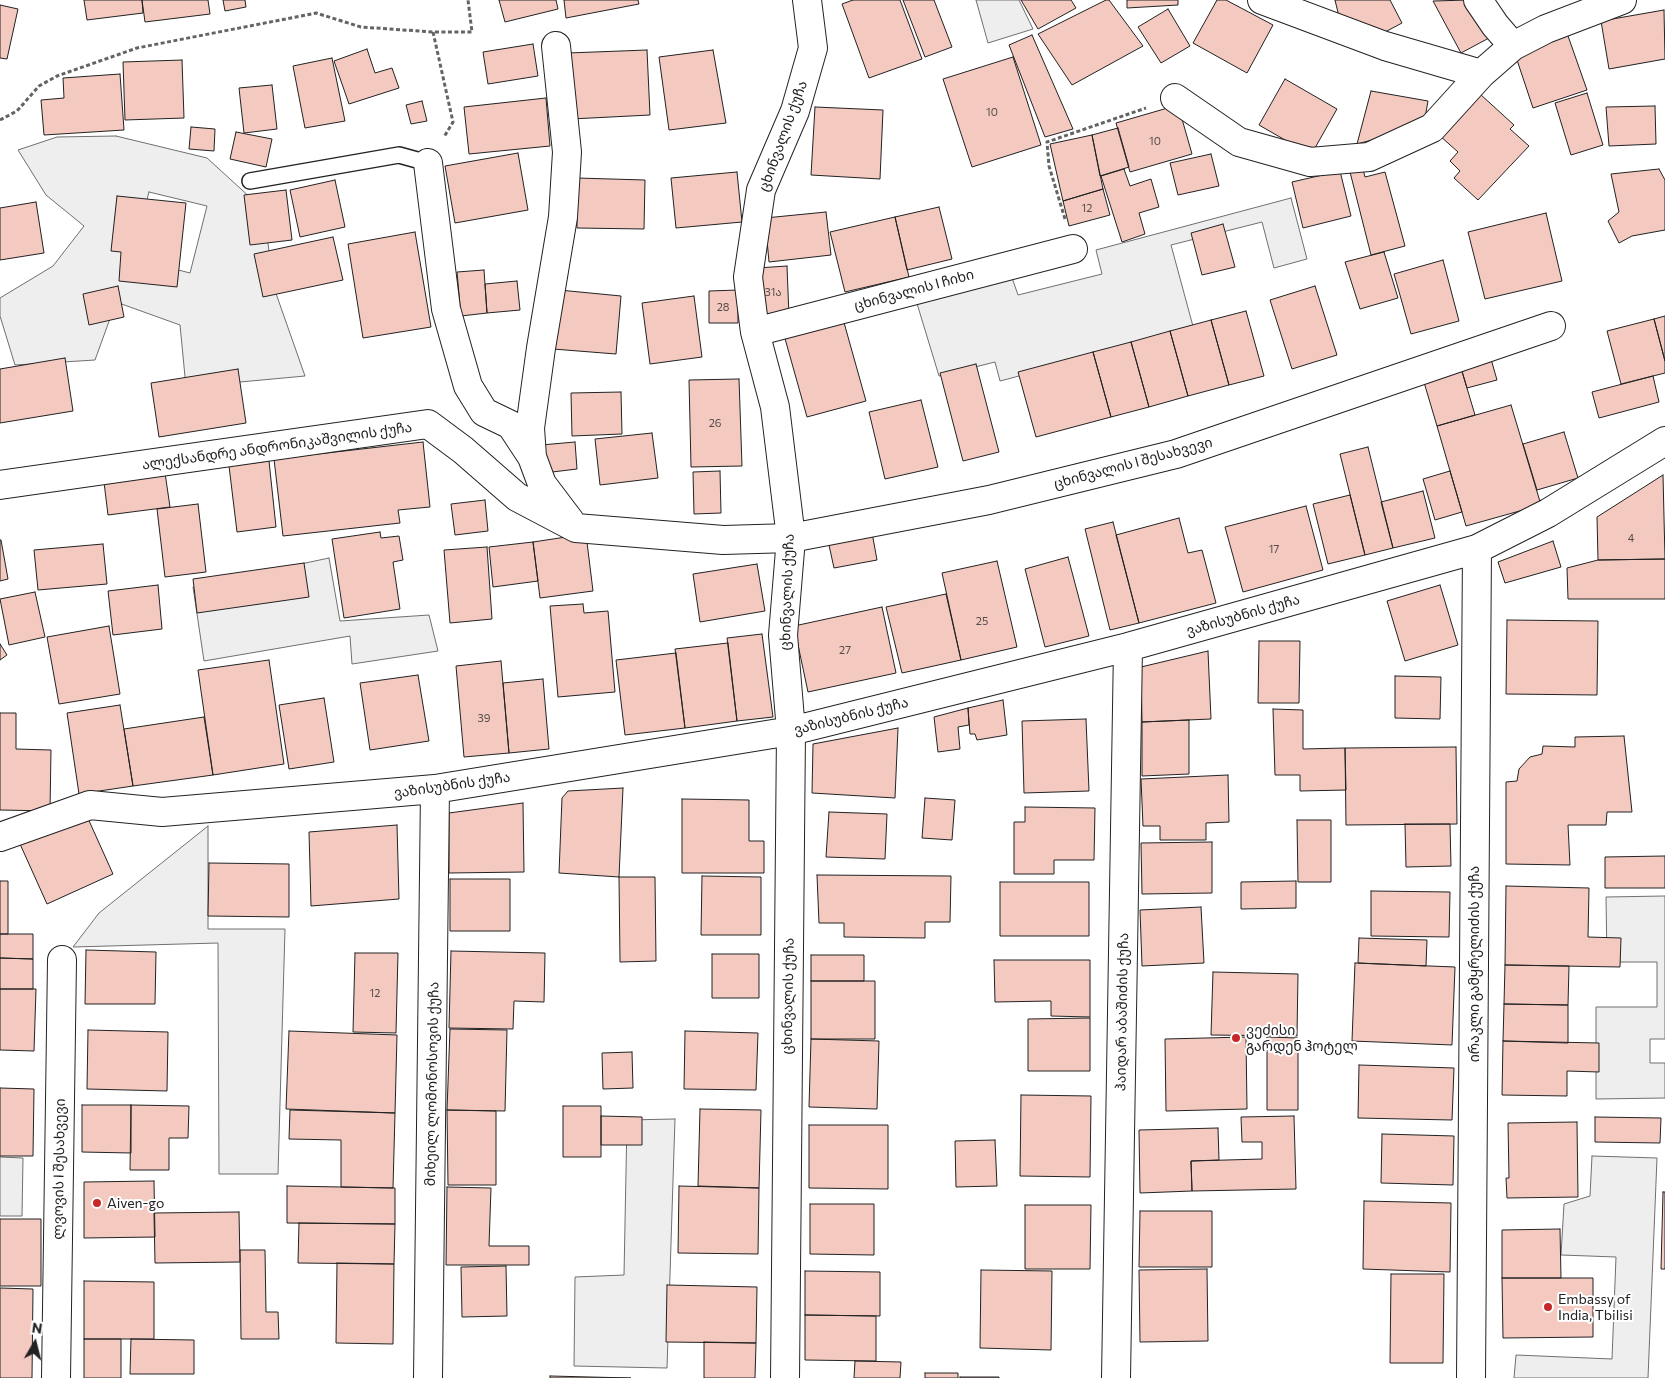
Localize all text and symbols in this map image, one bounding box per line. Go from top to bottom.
street label: ცხინვალის ქუჩა [755,78,811,194]
house number: 10 [986,105,998,119]
house number: 10 [1149,134,1161,148]
house number: 12 [1082,201,1092,215]
street label: ცხინვალის I ჩიხი [852,266,976,314]
house number: 31ა [764,285,782,299]
house number: 28 [717,300,729,314]
house number: 26 [709,416,721,430]
street label: ალექსანდრე ანდრონიკაშვილის ქუჩა [141,419,413,473]
street label: ცხინვალის I შესახვევი [1052,434,1214,492]
house number: 4 [1628,531,1634,545]
street label: ცხინვალის ქუჩა [777,533,797,651]
house number: 17 [1269,542,1279,556]
street label: ვაზისუბნის ქუჩა [1184,591,1302,639]
house number: 25 [976,614,988,628]
house number: 27 [839,643,851,657]
street label: ვაზისუბნის ქუჩა [792,694,910,738]
house number: 39 [478,711,490,725]
street label: ვაზისუბნის ქუჩა [393,769,511,801]
street label: ირაკლი გამყრელიძის ქუჩა [1466,866,1482,1062]
street label: ჰაიდარ აბაშიძის ქუჩა [1112,933,1132,1091]
street label: ცხინვალის ქუჩა [779,938,797,1054]
street label: მიხეილ ლომონოსოვის ქუჩა [422,982,442,1186]
house number: 12 [370,986,380,1000]
place label: ვეძისი გარდენ ჰოტელ [1246,1022,1358,1054]
marker: ვეძისი გარდენ ჰოტელ [1230,1032,1242,1044]
street label: ლვოვის I შესახვევი [49,1098,69,1240]
place label: Aiven-go [107,1195,164,1211]
marker: Aiven-go [91,1197,103,1209]
place label: Embassy of India, Tbilisi [1558,1291,1633,1324]
marker: Embassy of India, Tbilisi [1542,1301,1554,1313]
north arrow [10,1318,60,1368]
text: N [31,1319,44,1337]

